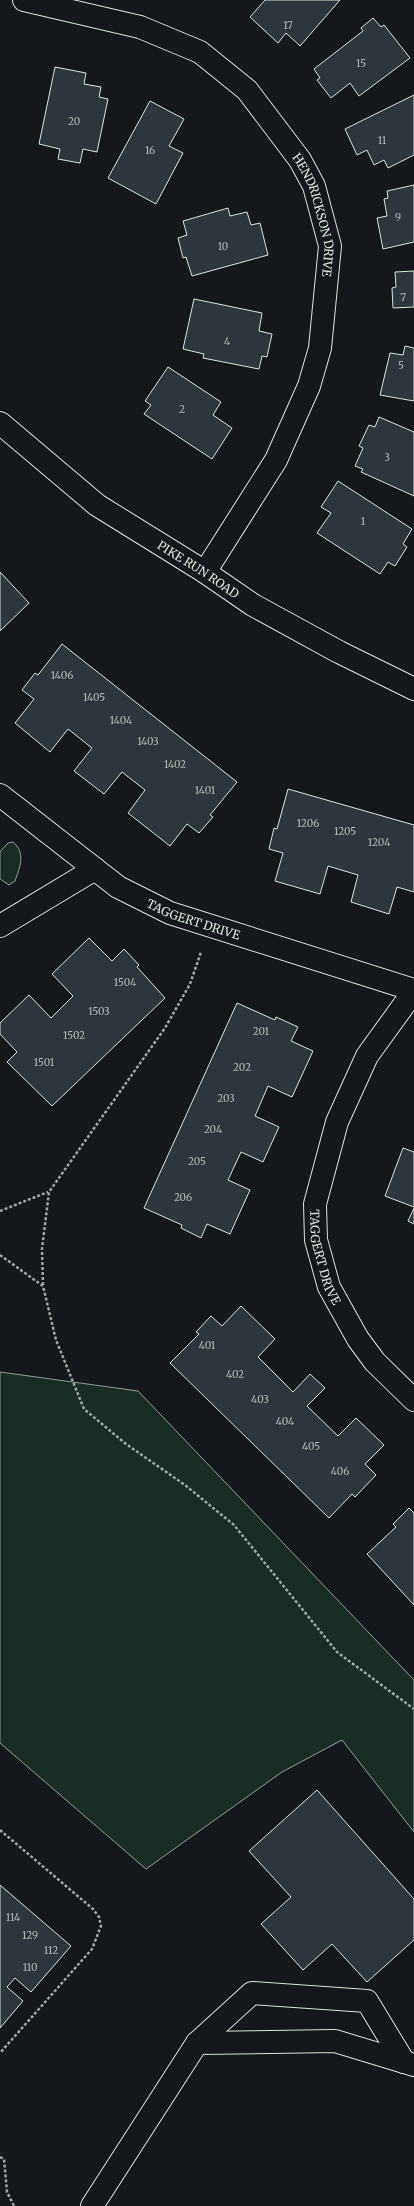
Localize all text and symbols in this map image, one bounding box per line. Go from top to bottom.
house number: 17 [283,19,293,32]
house number: 15 [356,57,366,70]
house number: 20 [68,115,80,128]
house number: 11 [378,134,387,147]
house number: 16 [145,144,155,157]
street label: HENDRICKSON DRIVE [290,150,338,278]
house number: 9 [395,211,401,224]
house number: 10 [218,240,228,253]
house number: 7 [400,291,406,304]
house number: 4 [224,335,230,348]
house number: 5 [398,359,404,372]
house number: 2 [179,403,185,416]
house number: 3 [384,451,390,464]
house number: 1 [361,515,366,528]
street label: PIKE RUN ROAD [155,537,242,601]
house number: 1406 [51,669,73,682]
house number: 1405 [83,691,105,704]
house number: 1404 [110,714,132,727]
house number: 1403 [137,735,159,748]
house number: 1402 [164,758,186,771]
house number: 1401 [195,784,216,797]
house number: 1206 [297,817,319,830]
house number: 1205 [334,825,356,838]
house number: 1204 [368,836,390,849]
street label: TAGGERT DRIVE [144,895,243,942]
house number: 1504 [114,976,136,989]
house number: 1503 [88,1005,110,1018]
house number: 201 [253,1025,270,1038]
house number: 1502 [63,1029,85,1042]
house number: 1501 [34,1056,55,1069]
house number: 202 [233,1061,251,1074]
house number: 203 [217,1092,235,1105]
house number: 204 [204,1123,222,1136]
house number: 205 [188,1155,206,1168]
house number: 206 [174,1191,192,1204]
street label: TAGGERT DRIVE [308,1209,345,1307]
house number: 401 [199,1339,216,1352]
house number: 402 [226,1368,244,1381]
house number: 403 [251,1393,269,1406]
house number: 404 [276,1415,294,1428]
house number: 405 [302,1440,320,1453]
house number: 406 [331,1465,349,1478]
house number: 114 [6,1911,20,1924]
house number: 129 [22,1929,38,1942]
house number: 112 [44,1944,58,1957]
house number: 110 [23,1961,37,1974]

